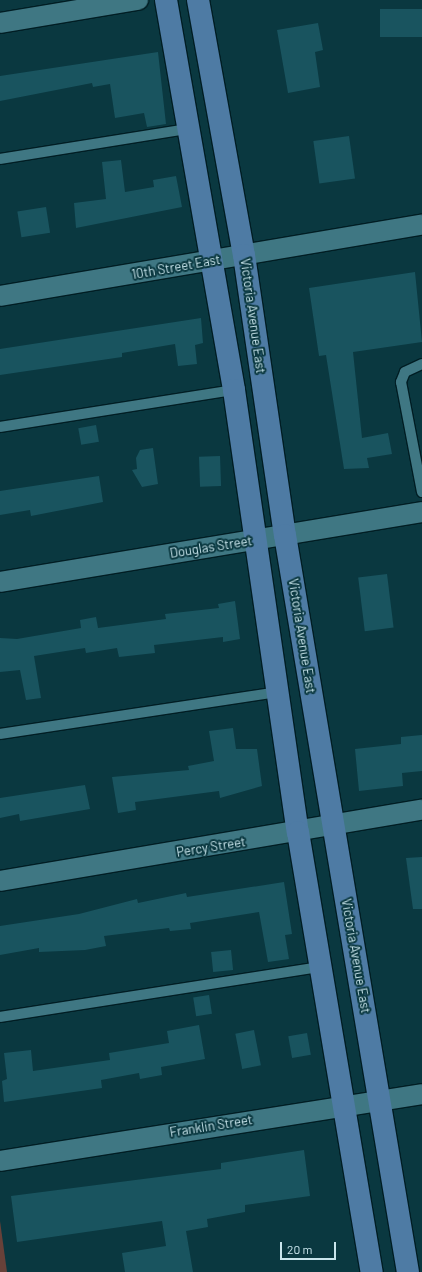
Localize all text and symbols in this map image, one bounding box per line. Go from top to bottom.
street label: 10th Street East [130,252,222,282]
street label: Victoria Avenue East [237,257,269,375]
street label: Douglas Street [169,533,253,561]
street label: Victoria Avenue East [285,577,319,695]
street label: Percy Street [175,834,247,860]
street label: Victoria Avenue East [338,898,374,1014]
street label: Franklin Street [169,1112,253,1140]
scale bar [282,1234,338,1260]
text: 20 m [287,1242,313,1256]

